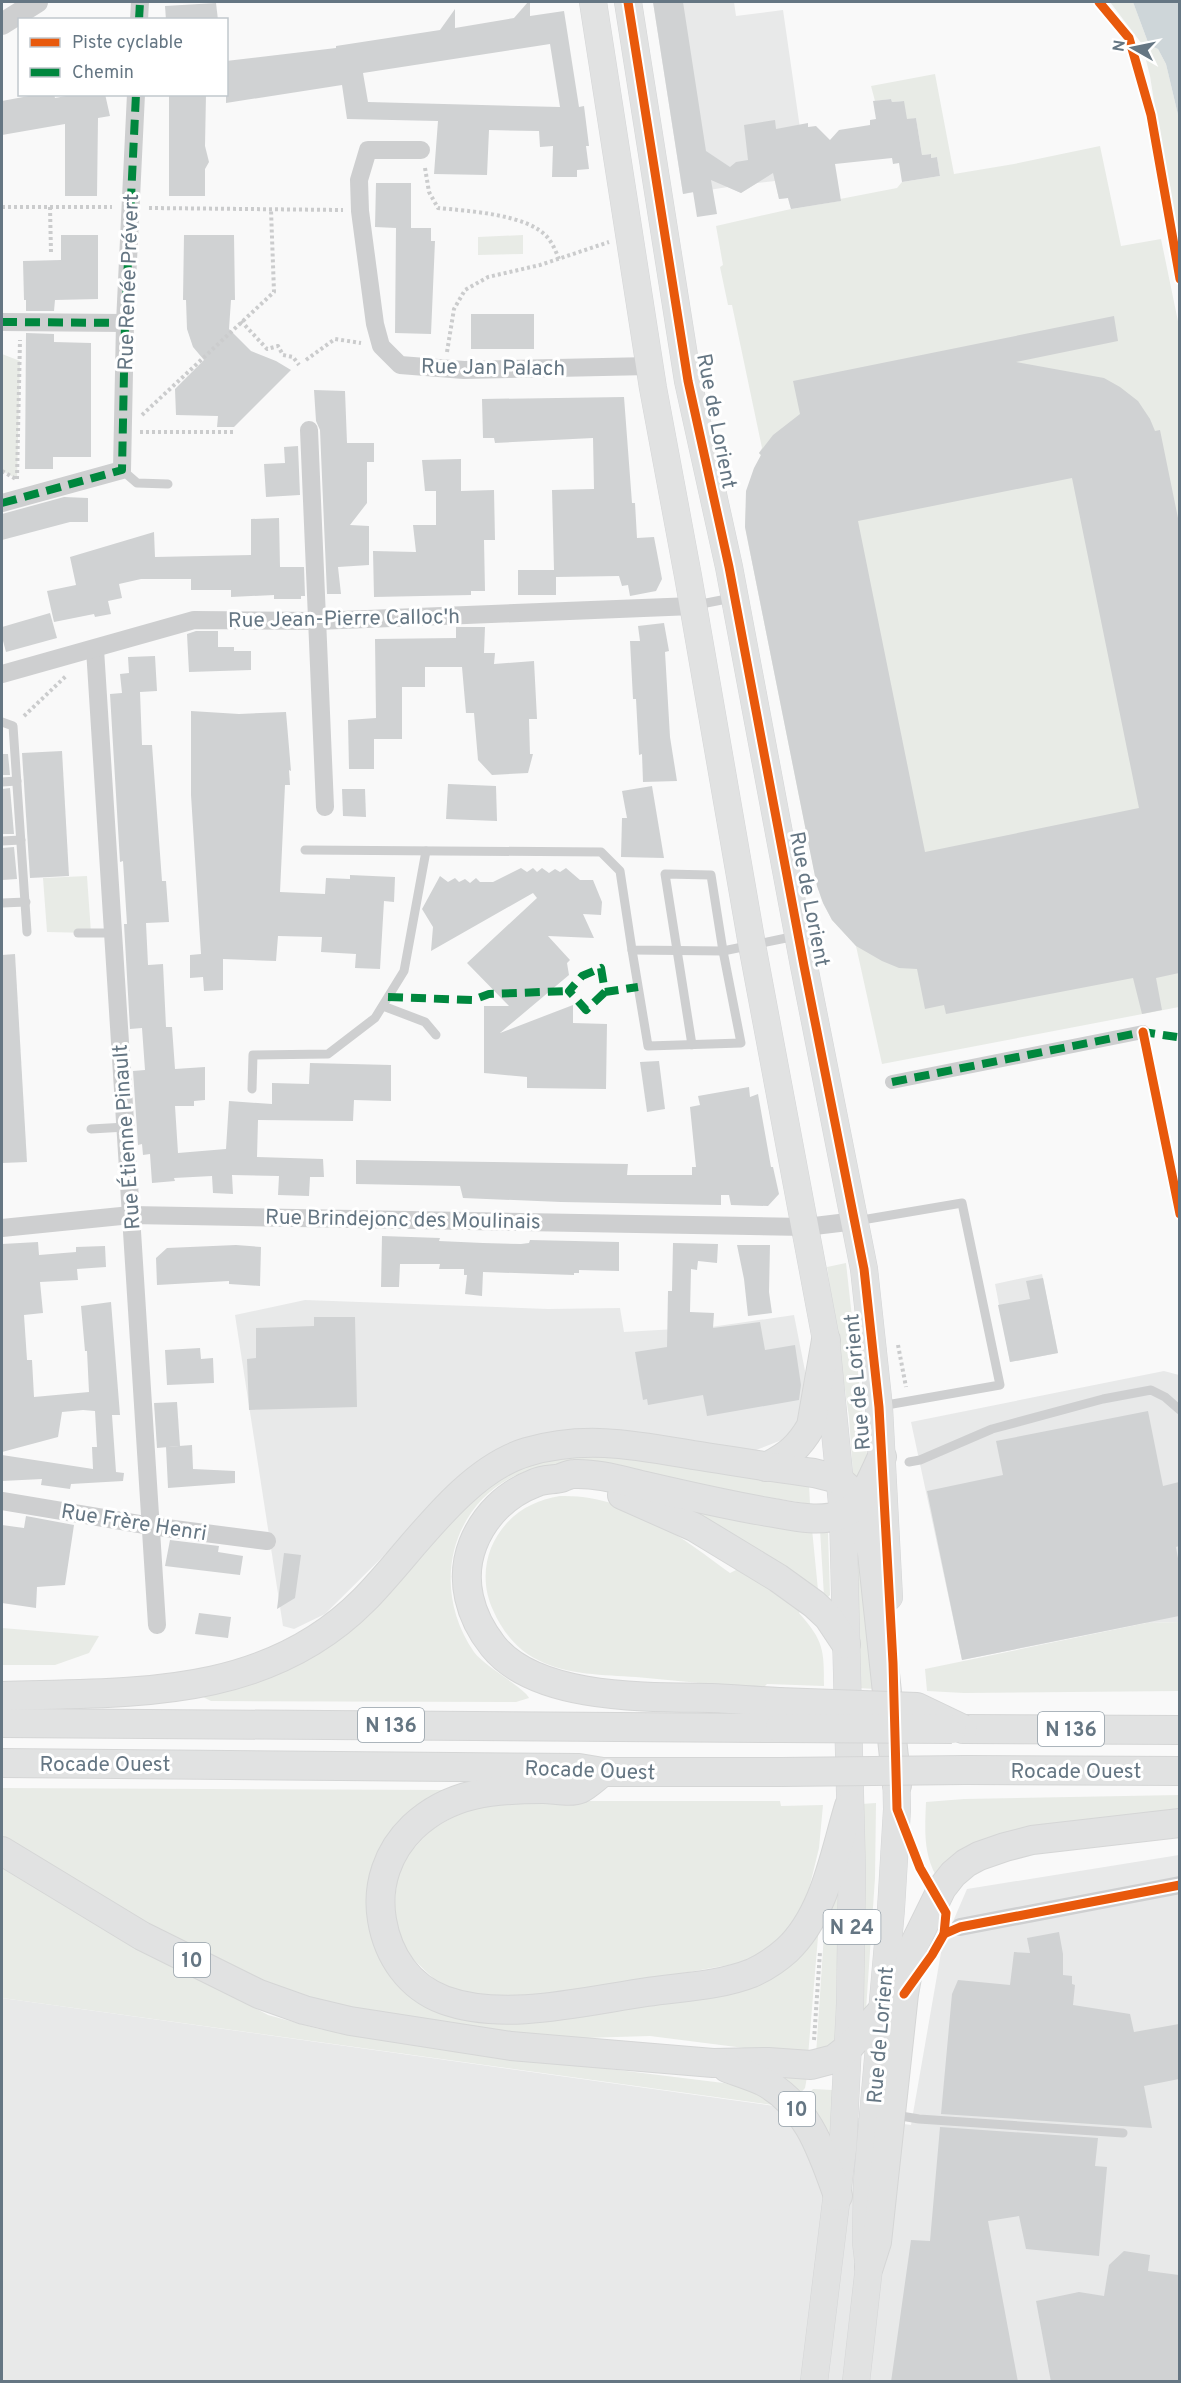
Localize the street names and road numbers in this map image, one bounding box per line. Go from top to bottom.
street label: Rue Renée Prévert [113,193,146,371]
street label: Rue de Lorient [689,351,742,491]
street label: Rue Jan Palach [421,354,565,383]
street label: Rue Jean-Pierre Calloc'h [228,604,460,635]
street label: Rue de Lorient [782,829,835,969]
street label: Rue Étienne Pinault [107,1043,147,1231]
street label: Rue Brindejonc des Moulinais [265,1205,541,1236]
street label: Rue de Lorient [839,1312,878,1451]
street label: Rue Frère Henri [59,1499,208,1548]
road number: N 136 [358,1708,424,1742]
road number: N 136 [1038,1712,1104,1746]
street label: Rocade Ouest [40,1752,170,1779]
street label: Rocade Ouest [524,1756,656,1787]
street label: Rocade Ouest [1011,1759,1141,1786]
road number: N 24 [824,1910,880,1944]
road number: 10 [174,1943,210,1977]
street label: Rue de Lorient [862,1966,901,2105]
road number: 10 [779,2092,815,2126]

